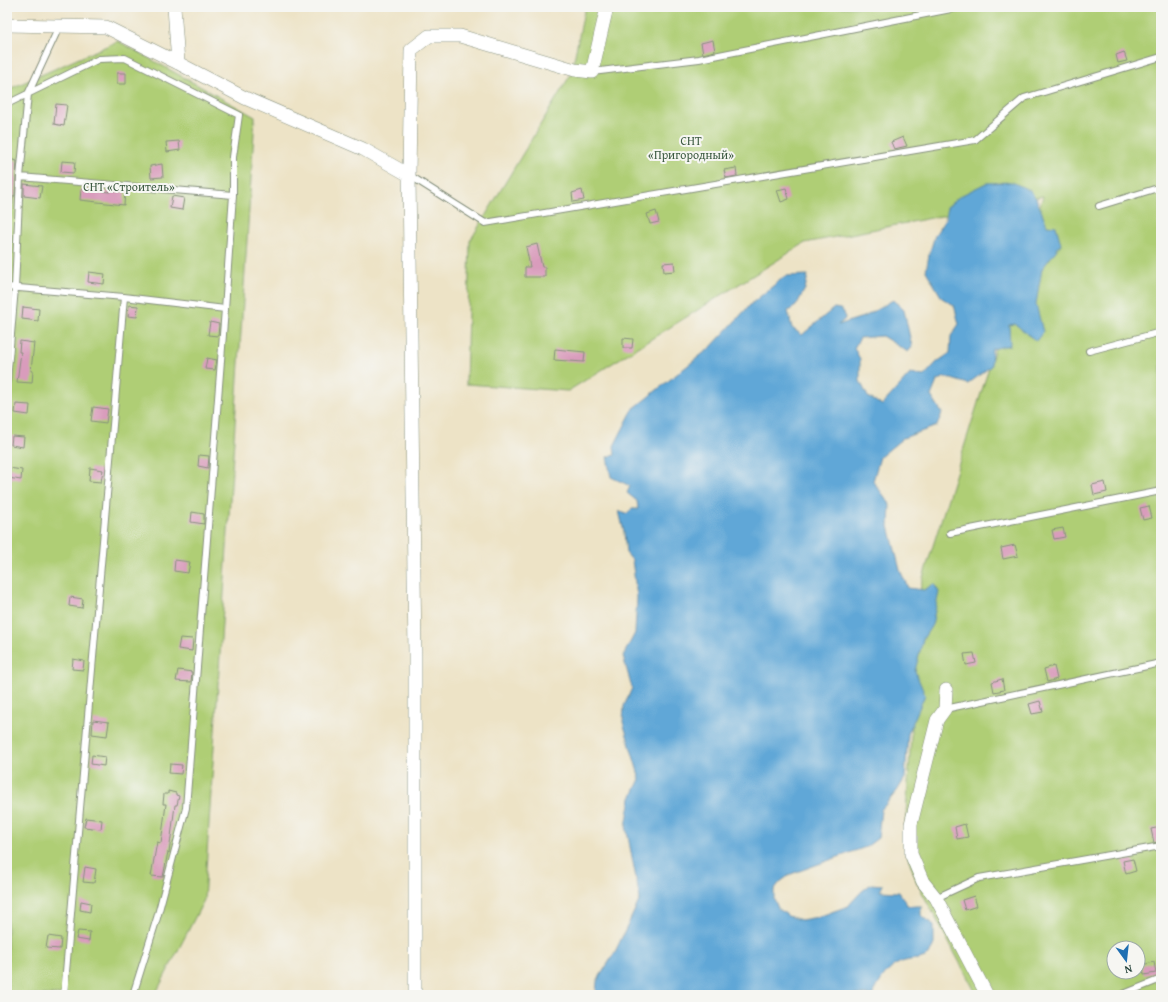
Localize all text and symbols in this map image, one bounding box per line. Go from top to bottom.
park label: СНТ «Пригородный» [648,132,734,163]
park label: СНТ «Строитель» [83,178,175,195]
north arrow [1106,940,1146,980]
text: N [1122,961,1134,979]

